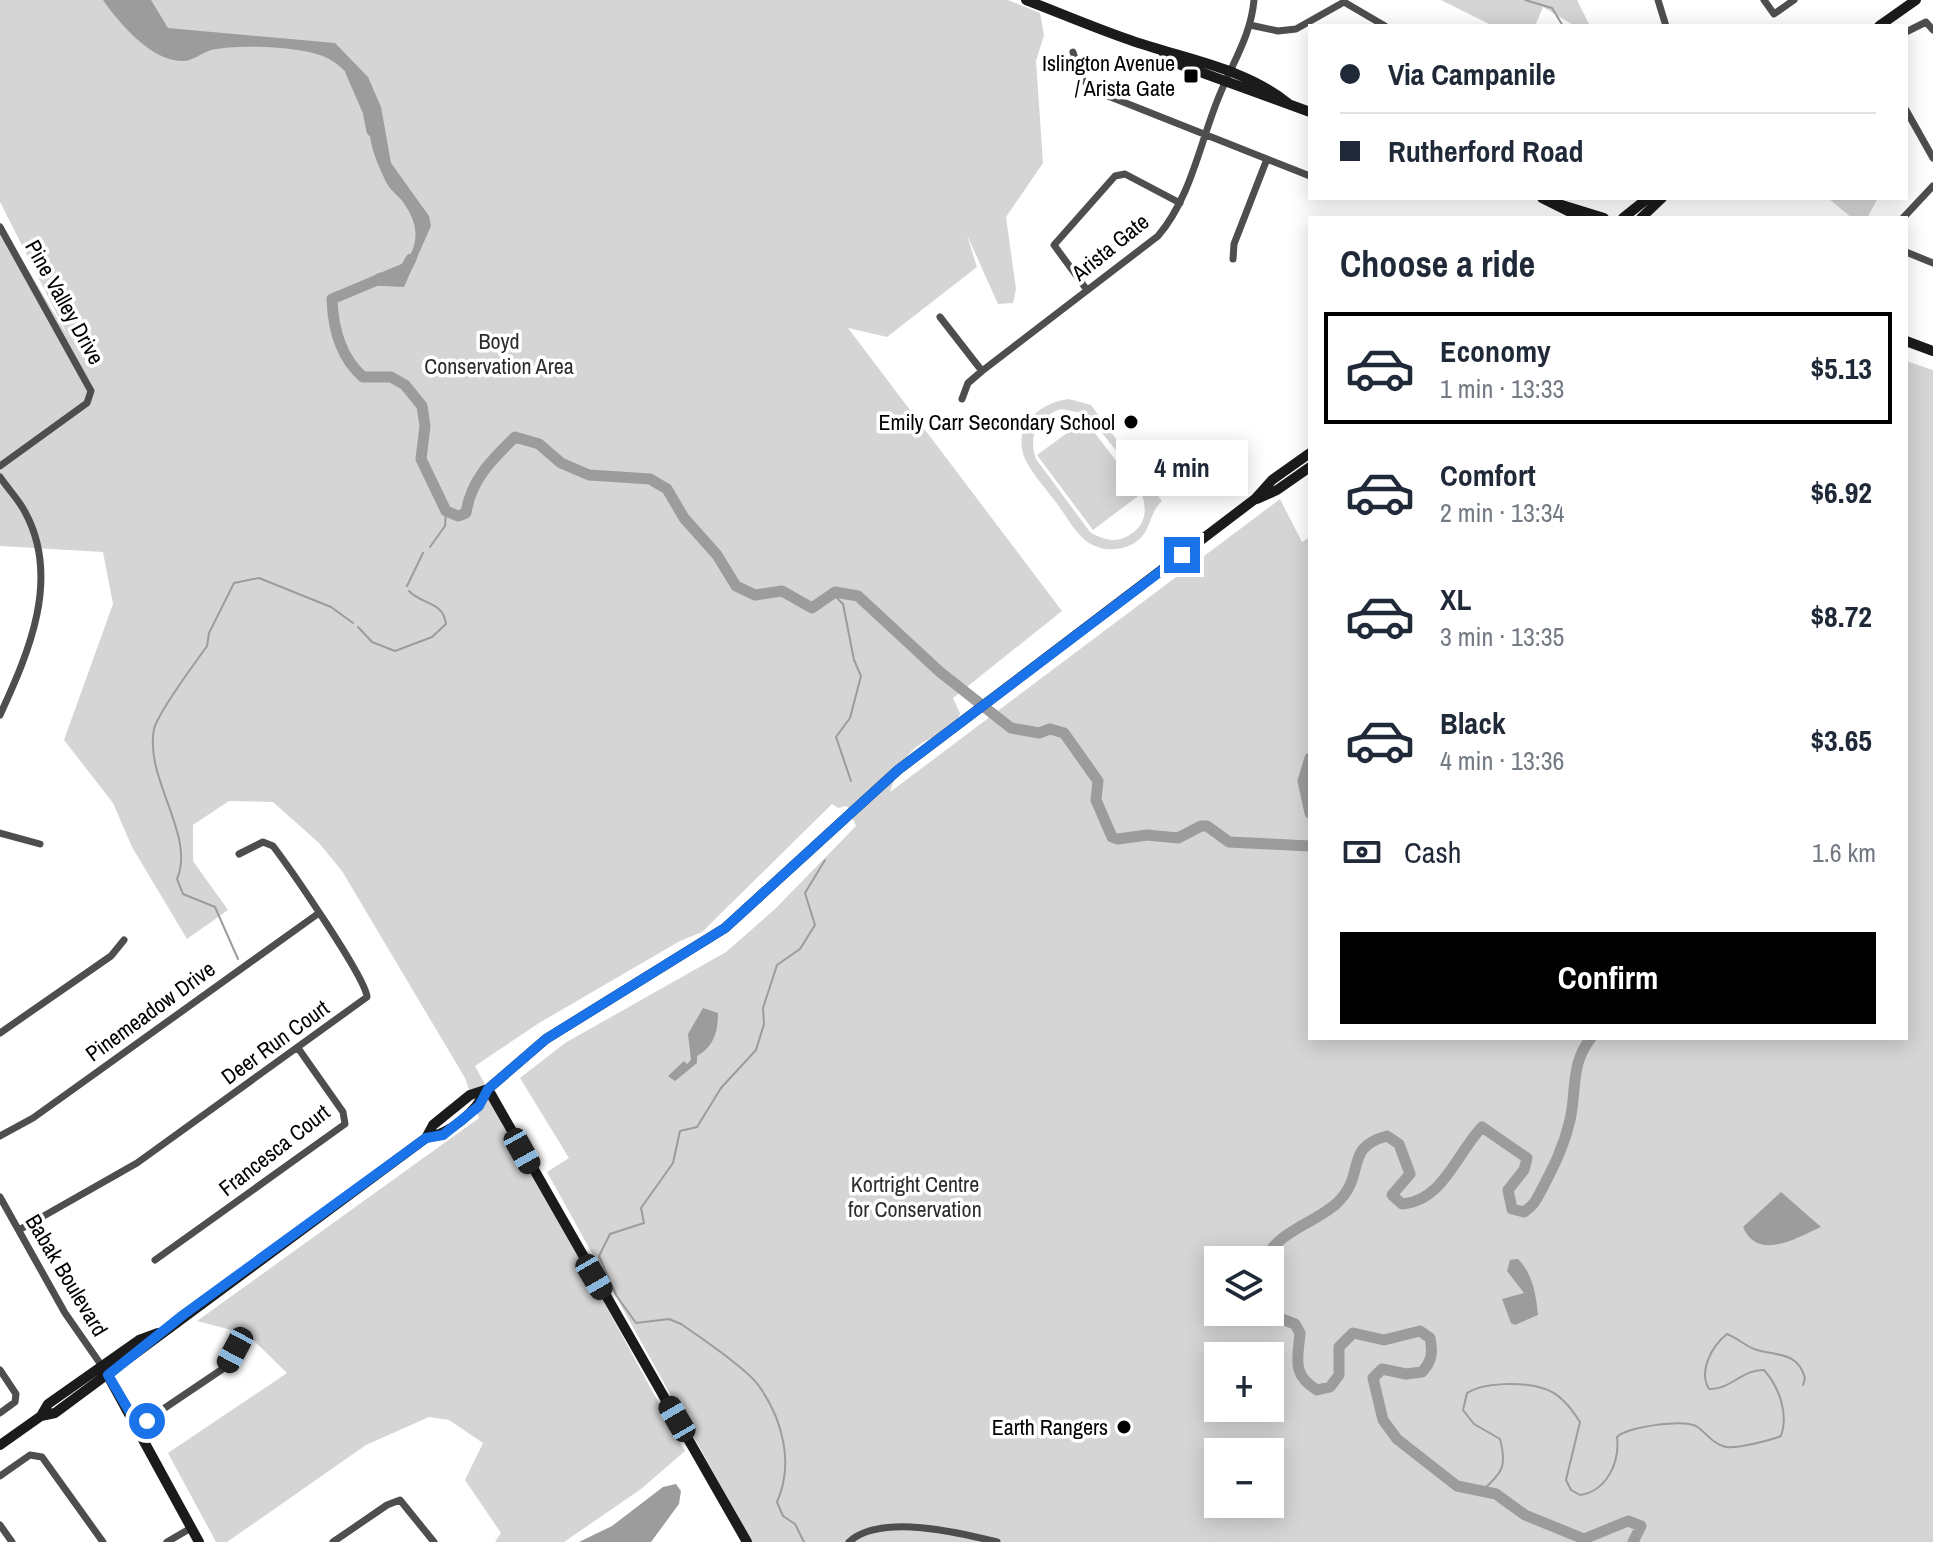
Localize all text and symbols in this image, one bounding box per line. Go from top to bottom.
place label: Islington Avenue / Arista Gate [1042,48,1175,103]
text: Via Campanile [1388,54,1556,94]
marker: Islington Avenue / Arista Gate [1182,67,1200,85]
text: Rutherford Road [1388,131,1583,171]
street label: Arista Gate [1064,207,1155,288]
street label: Pine Valley Drive [18,234,112,370]
text: Choose a ride [1340,240,1535,288]
park label: Boyd Conservation Area [424,326,574,381]
text: Economy [1440,331,1551,371]
icon: car [1344,332,1416,404]
text: $5.13 [1810,348,1872,388]
text: 1 min · 13:33 [1440,371,1564,406]
place label: Emily Carr Secondary School [878,407,1115,437]
marker: Emily Carr Secondary School [1122,413,1140,431]
callout: 4 min [1116,439,1248,495]
text: 4 min [1154,450,1210,485]
text: Comfort [1440,455,1536,495]
icon: car [1344,456,1416,528]
text: $6.92 [1810,472,1872,512]
text: 2 min · 13:34 [1440,495,1564,530]
route end [1164,537,1200,573]
text: XL [1440,579,1471,619]
icon: car [1344,580,1416,652]
text: $8.72 [1810,596,1872,636]
text: 3 min · 13:35 [1440,619,1564,654]
text: Black [1440,703,1506,743]
icon: car [1344,704,1416,776]
text: $3.65 [1810,720,1872,760]
text: 4 min · 13:36 [1440,743,1564,778]
icon: cash [1340,830,1384,874]
text: Cash [1404,832,1461,872]
text: 1.6 km [1812,835,1876,870]
button: Confirm [1340,932,1876,1024]
street label: Pinemeadow Drive [79,954,221,1068]
street label: Deer Run Court [215,993,335,1091]
street label: Francesca Court [212,1097,336,1203]
car [500,1124,544,1178]
park label: Kortright Centre for Conservation [848,1169,982,1224]
street label: Babak Boulevard [19,1208,115,1342]
map controls [1204,1246,1284,1518]
button: layers [1204,1246,1284,1326]
car [572,1250,616,1304]
car [213,1323,257,1377]
button: + [1204,1342,1284,1422]
car [655,1392,699,1446]
route start [129,1403,165,1439]
place label: Earth Rangers [992,1412,1108,1442]
marker: Earth Rangers [1115,1418,1133,1436]
button: − [1204,1438,1284,1518]

